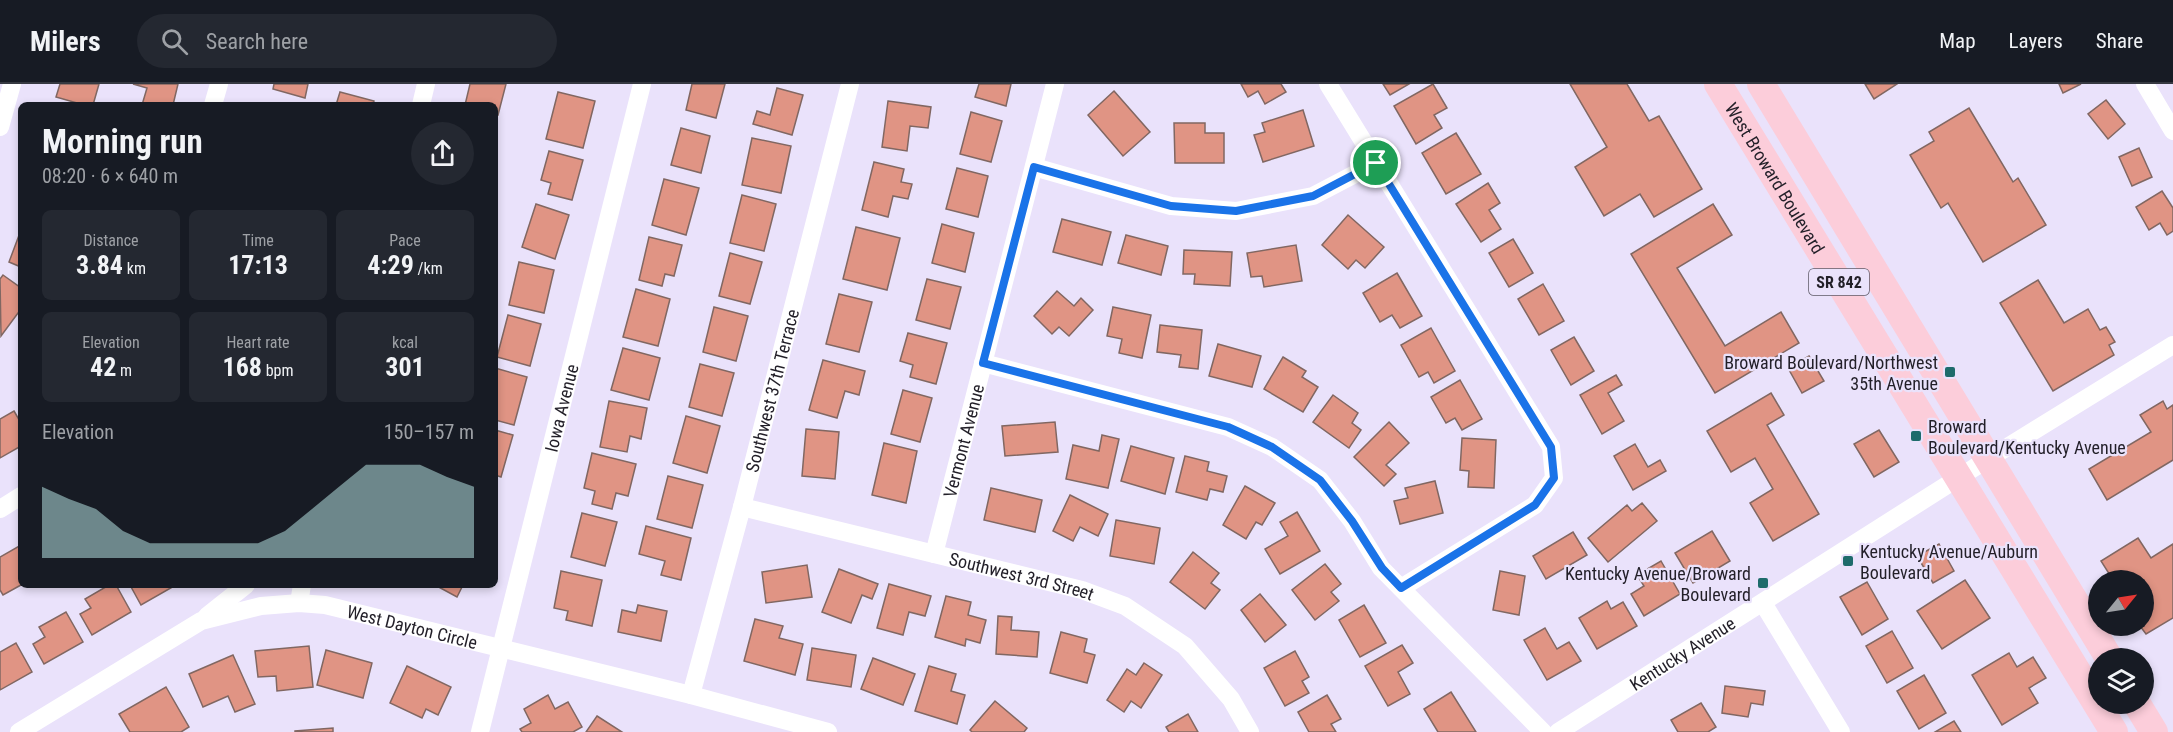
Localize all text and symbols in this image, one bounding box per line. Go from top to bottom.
search box [137,14,557,68]
text: Milers [30,25,101,58]
icon: search [158,25,191,58]
text: Search here [206,29,308,54]
text: Map [1939,29,1976,53]
text: Layers [2009,29,2063,53]
text: Share [2096,29,2143,53]
street label: West Broward Boulevard [1721,99,1829,257]
text: Morning run [42,122,203,161]
button: share [411,122,474,185]
pin [1350,137,1401,188]
icon: arrive [1359,146,1392,179]
text: 08:20 · 6 × 640 m [42,164,178,188]
text: Distance [83,231,139,250]
text: Time [242,231,274,250]
text: Pace [389,231,421,250]
text: 3.84 [76,250,123,280]
text: 17:13 [228,250,288,280]
text: 4:29 [367,250,414,280]
text: km [123,259,146,278]
text: /km [414,259,443,278]
road number: SR 842 [1809,269,1869,295]
street label: Southwest 37th Terrace [741,307,803,474]
text: Elevation [82,333,140,352]
text: Heart rate [226,333,290,352]
text: kcal [392,333,418,352]
text: 42 [90,352,116,382]
text: 168 [223,352,262,382]
text: 301 [385,352,425,382]
place label: Broward Boulevard/Northwest 35th Avenue [1724,352,1938,394]
text: m [116,361,132,380]
text: bpm [262,361,293,380]
street label: Iowa Avenue [540,362,582,454]
marker: Broward Boulevard/Northwest 35th Avenue [1943,365,1957,379]
street label: Vermont Avenue [939,382,988,500]
place label: Broward Boulevard/Kentucky Avenue [1928,416,2126,458]
text: Elevation [42,420,114,444]
text: 150–157 m [384,420,474,444]
marker: Broward Boulevard/Kentucky Avenue [1909,429,1923,443]
place label: Kentucky Avenue/Auburn Boulevard [1860,541,2038,583]
street label: Southwest 3rd Street [947,547,1097,604]
marker: Kentucky Avenue/Auburn Boulevard [1841,554,1855,568]
place label: Kentucky Avenue/Broward Boulevard [1565,563,1751,605]
north arrow [2088,570,2154,636]
map controls [2088,570,2154,714]
marker: Kentucky Avenue/Broward Boulevard [1756,576,1770,590]
street label: West Dayton Circle [345,600,480,653]
street label: Kentucky Avenue [1626,612,1739,694]
button: layers [2088,648,2154,714]

